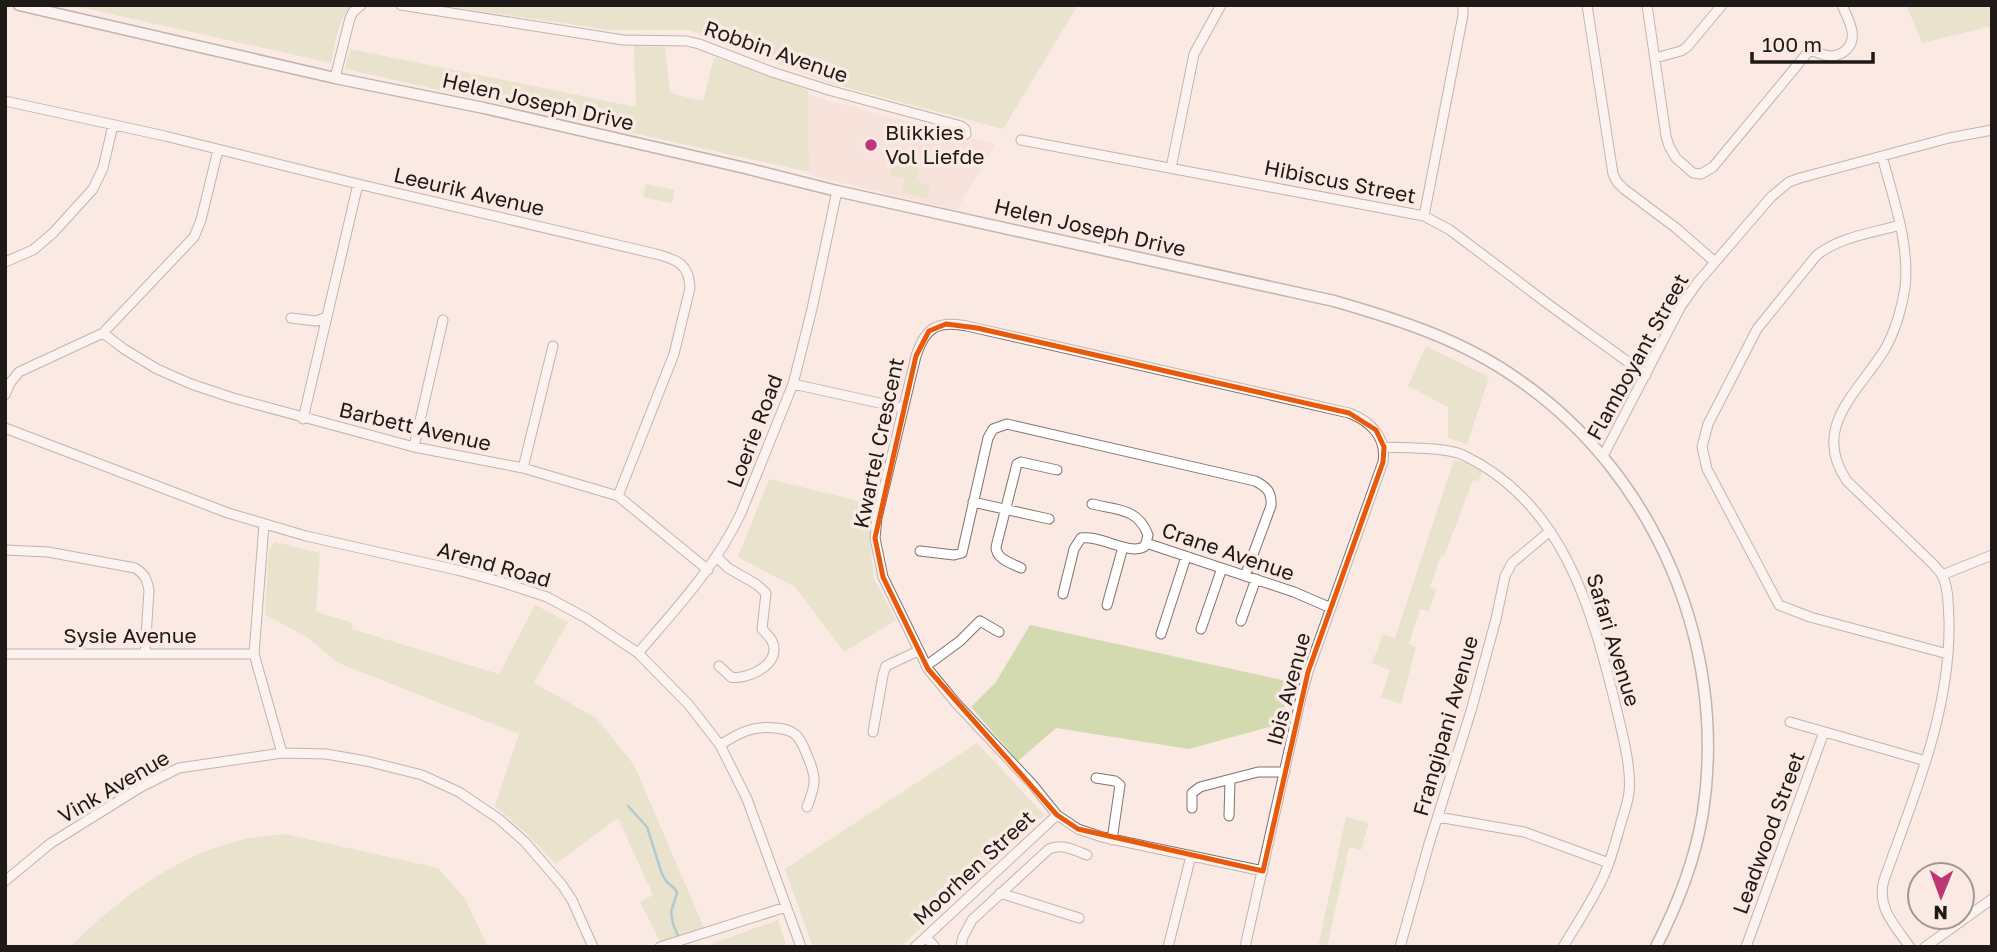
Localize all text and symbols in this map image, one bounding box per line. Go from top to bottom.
street label: Robbin Avenue [701,14,852,88]
scale bar [1752,21,1873,65]
text: 100 m [1762,31,1822,57]
street label: Helen Joseph Drive [440,66,636,136]
place label: Blikkies Vol Liefde [885,119,985,169]
marker: Blikkies Vol Liefde [863,137,879,153]
street label: Hibiscus Street [1262,154,1418,208]
street label: Leeurik Avenue [391,161,547,221]
street label: Helen Joseph Drive [992,192,1188,262]
street label: Flamboyant Street [1581,269,1694,444]
street label: Kwartel Crescent [847,355,909,530]
street label: Loerie Road [721,370,788,491]
street label: Barbett Avenue [337,396,494,456]
street label: Crane Avenue [1159,516,1298,586]
street label: Arend Road [435,535,554,593]
street label: Safari Avenue [1581,570,1647,709]
street label: Sysie Avenue [63,622,197,648]
street label: Ibis Avenue [1261,630,1316,748]
street label: Frangipani Avenue [1407,632,1483,819]
street label: Vink Avenue [53,744,174,828]
street label: Leadwood Street [1727,748,1810,917]
street label: Moorhen Street [907,804,1040,930]
north arrow [1906,861,1976,931]
text: N [1933,902,1948,925]

